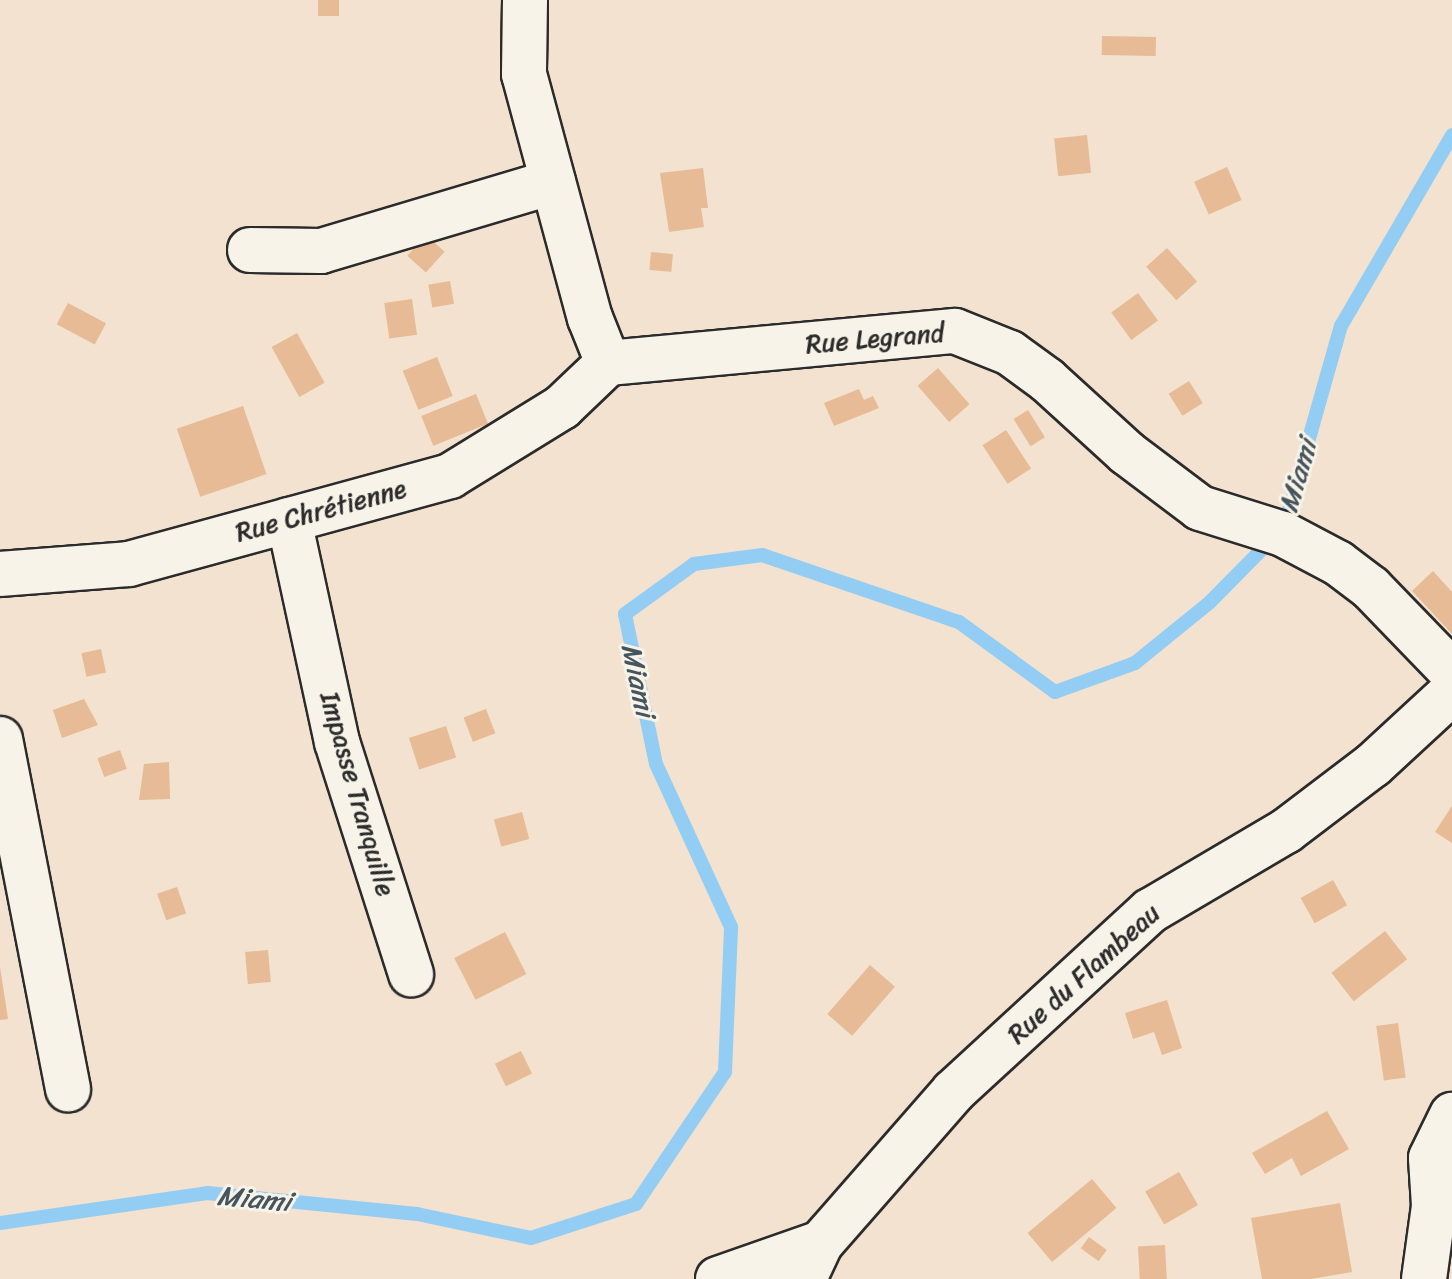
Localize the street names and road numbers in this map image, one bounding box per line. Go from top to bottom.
street label: Rue Legrand [804,317,946,361]
street label: Rue Chrétienne [232,473,410,549]
street label: Impasse Tranquille [313,688,401,900]
street label: Rue du Flambeau [1002,898,1166,1050]

